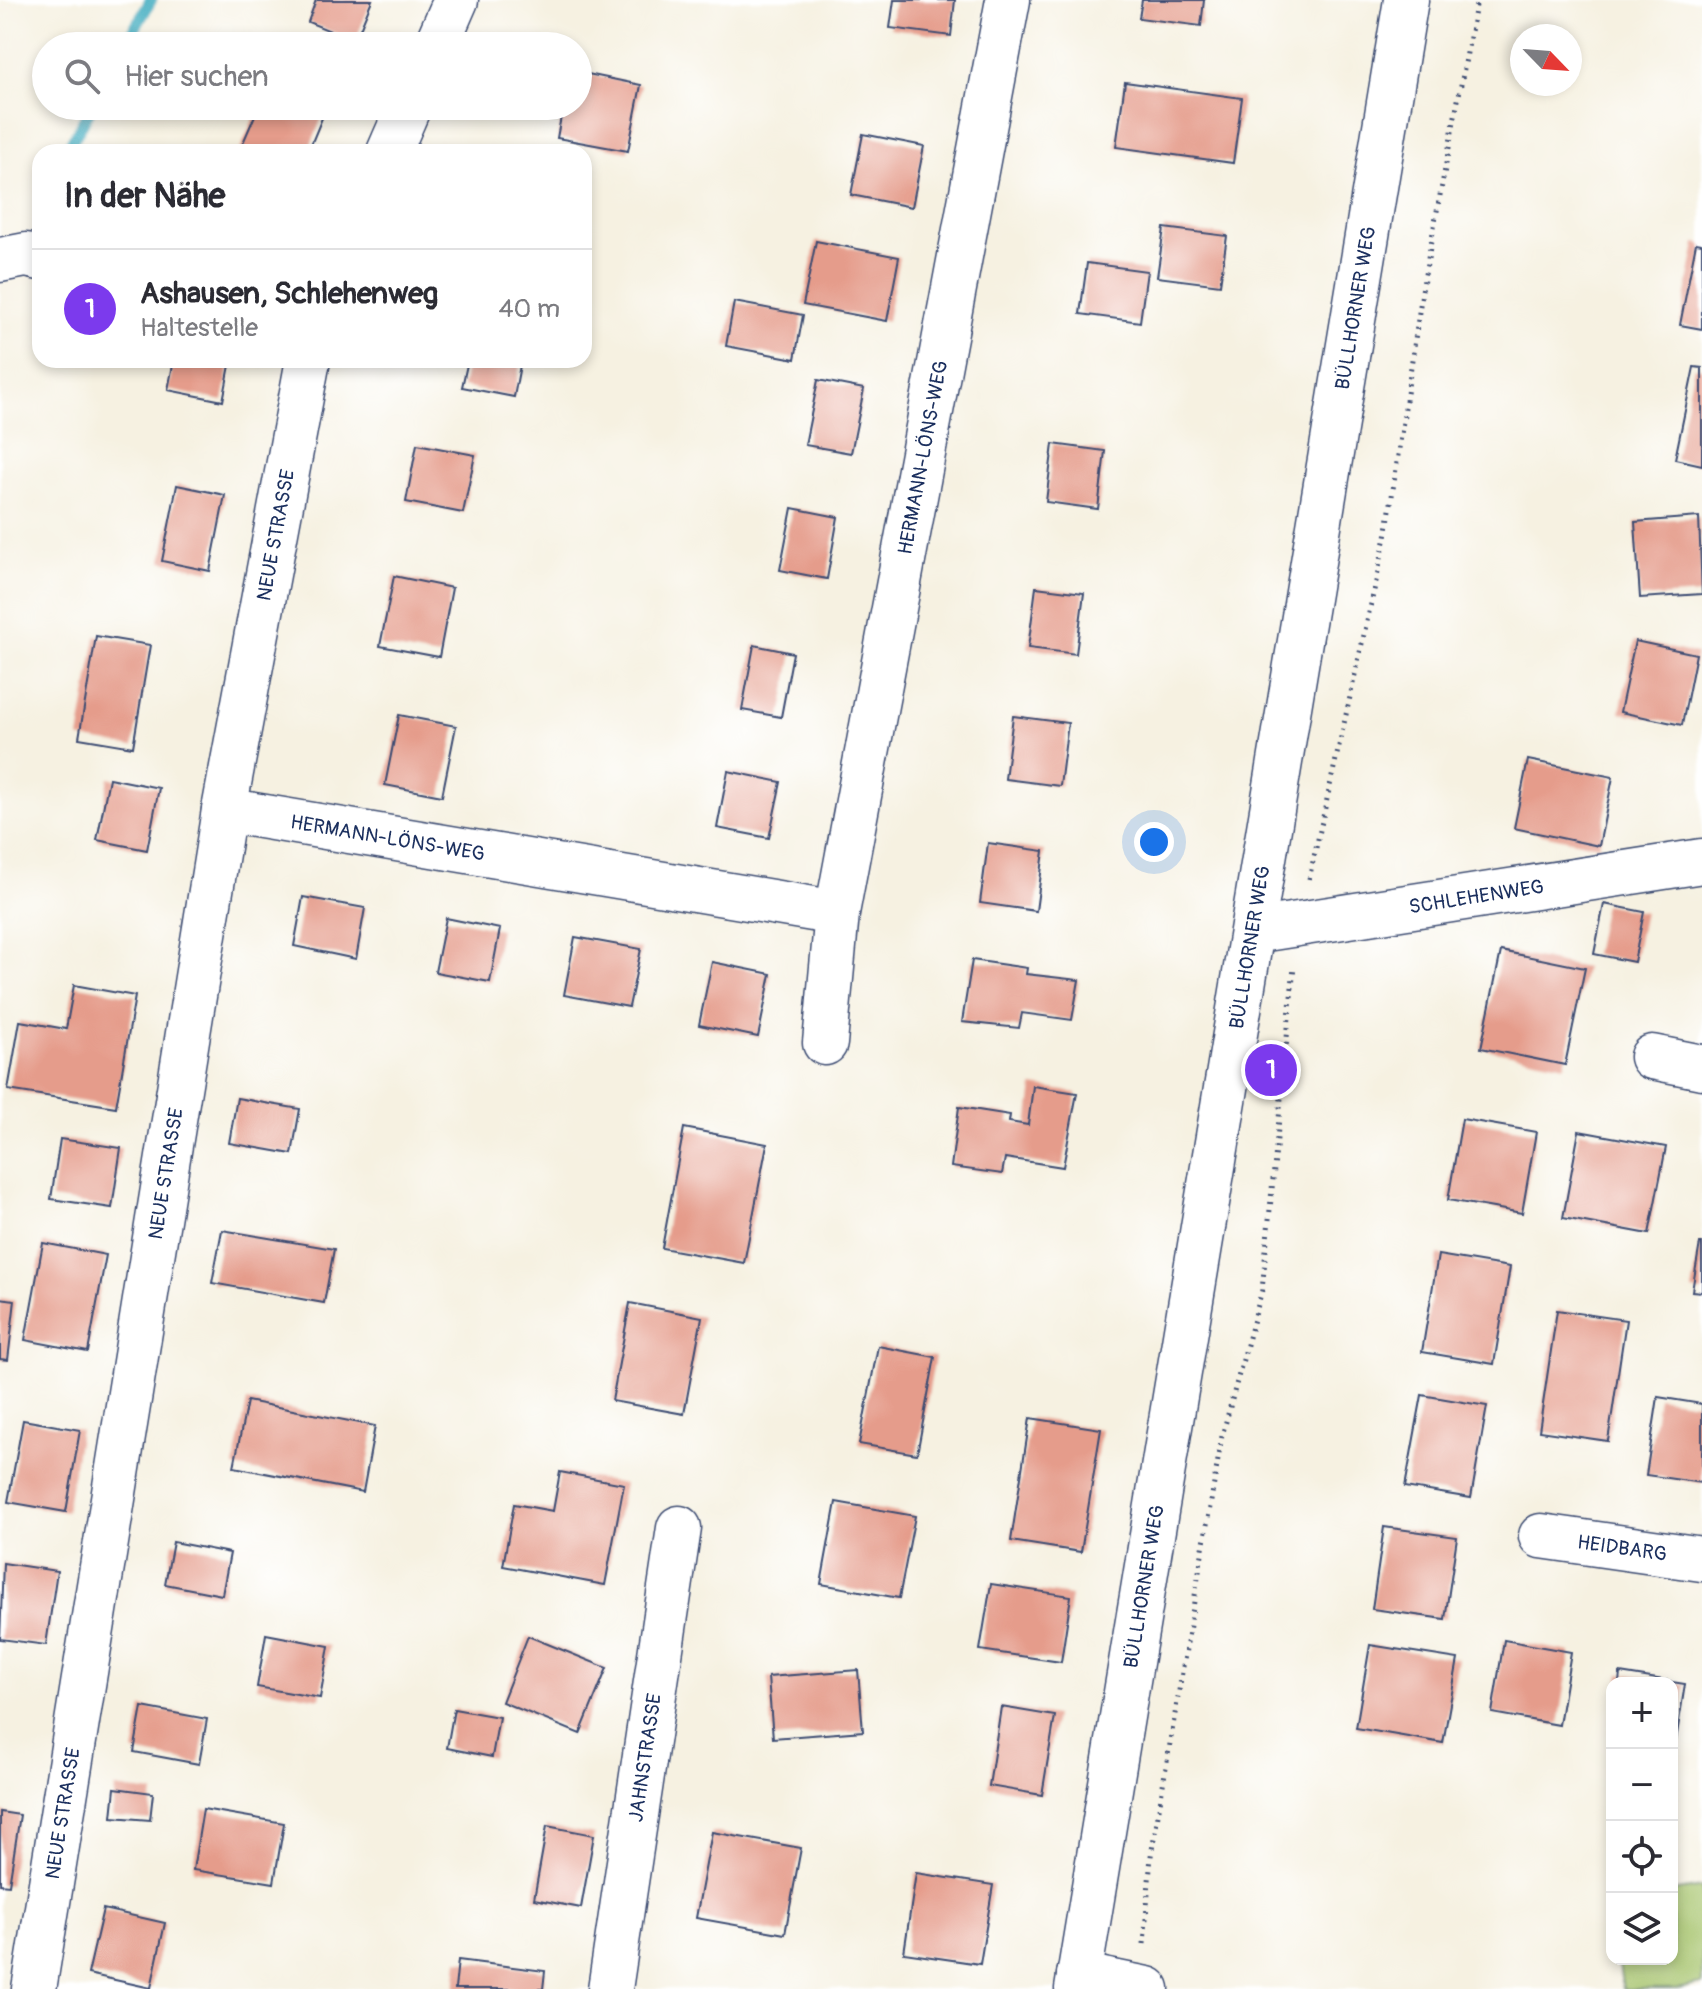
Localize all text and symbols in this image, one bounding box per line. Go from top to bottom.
north arrow [1510,24,1582,96]
search box [32,32,592,120]
icon: search [60,54,104,98]
text: Hier suchen [124,58,269,95]
text: In der Nähe [64,175,225,218]
street label: BÜLLHORNER WEG [1329,224,1381,391]
text: Ashausen, Schlehenweg [140,275,438,312]
text: 1 [85,293,95,325]
text: 40 m [498,293,560,325]
text: Haltestelle [140,312,258,344]
street label: HERMANN-LÖNS-WEG [892,358,953,557]
street label: NEUE STRASSE [251,467,300,603]
street label: HERMANN-LÖNS-WEG [289,809,487,866]
your location [1134,822,1174,862]
street label: BÜLLHORNER WEG [1224,864,1275,1031]
street label: SCHLEHENWEG [1407,873,1545,919]
pin: 1 [1245,1040,1297,1100]
street label: NEUE STRASSE [142,1106,188,1241]
street label: BÜLLHORNER WEG [1118,1503,1169,1670]
street label: HEIDBARG [1576,1529,1669,1566]
map controls [1606,1677,1678,1965]
button: + [1606,1677,1678,1749]
street label: JAHNSTRASSE [623,1691,667,1824]
street label: NEUE STRASSE [39,1746,85,1881]
button: − [1606,1749,1678,1821]
button: locate [1606,1821,1678,1893]
button: layers [1606,1893,1678,1965]

